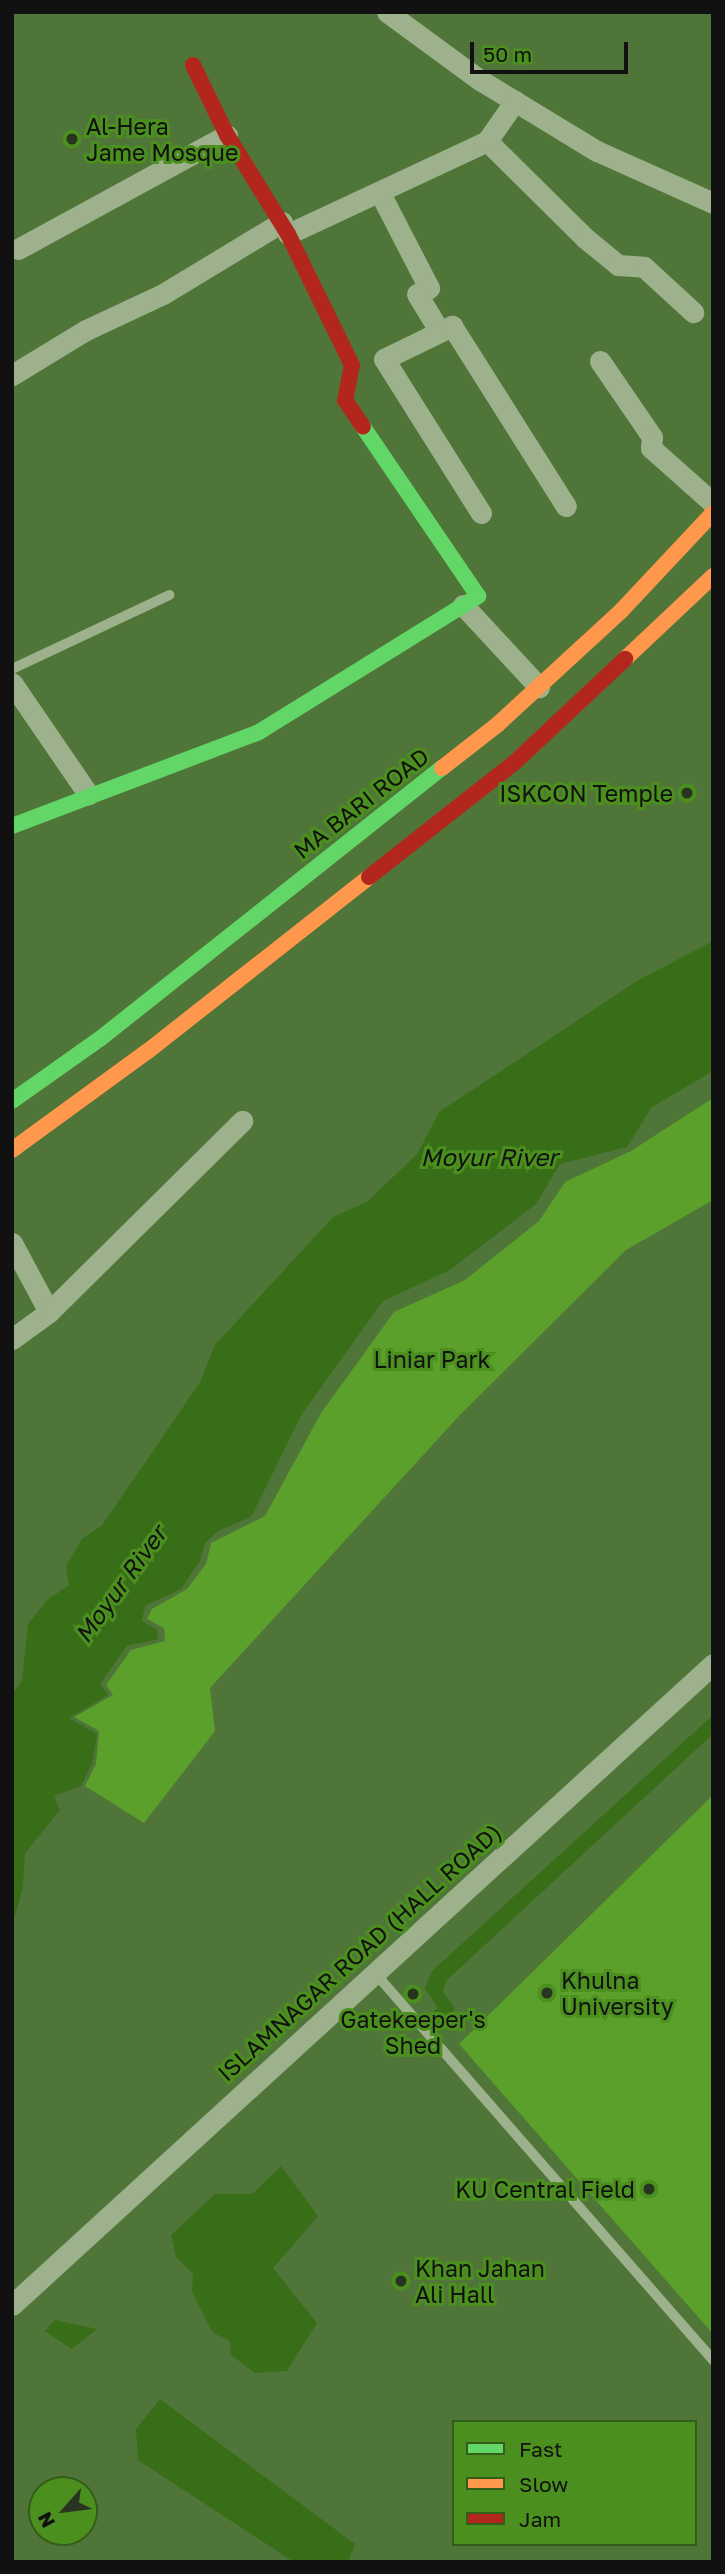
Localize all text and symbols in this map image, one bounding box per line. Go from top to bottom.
scale bar [473,28,630,72]
text: 50 m [483,41,532,67]
place label: Al-Hera Jame Mosque [86,112,238,166]
marker: Al-Hera Jame Mosque [64,131,80,147]
street label: MA BARI ROAD [288,742,434,864]
place label: ISKCON Temple [499,779,673,807]
marker: ISKCON Temple [679,785,695,801]
water label: Moyur River [421,1143,557,1171]
park label: Liniar Park [373,1345,491,1373]
water label: Moyur River [68,1520,172,1648]
street label: ISLAMNAGAR ROAD (HALL ROAD) [212,1817,506,2087]
place label: Khulna University [561,1966,674,2020]
marker: Khulna University [539,1985,555,2001]
marker: Gatekeeper's Shed [405,1986,421,2002]
place label: Gatekeeper's Shed [340,2005,486,2059]
place label: KU Central Field [455,2175,635,2203]
marker: KU Central Field [641,2181,657,2197]
place label: Khan Jahan Ali Hall [415,2254,545,2308]
marker: Khan Jahan Ali Hall [393,2273,409,2289]
legend [452,2420,697,2546]
text: Fast [519,2436,562,2462]
text: Slow [519,2471,568,2497]
north arrow [28,2476,98,2546]
text: Jam [519,2506,561,2532]
text: N [32,2508,59,2532]

